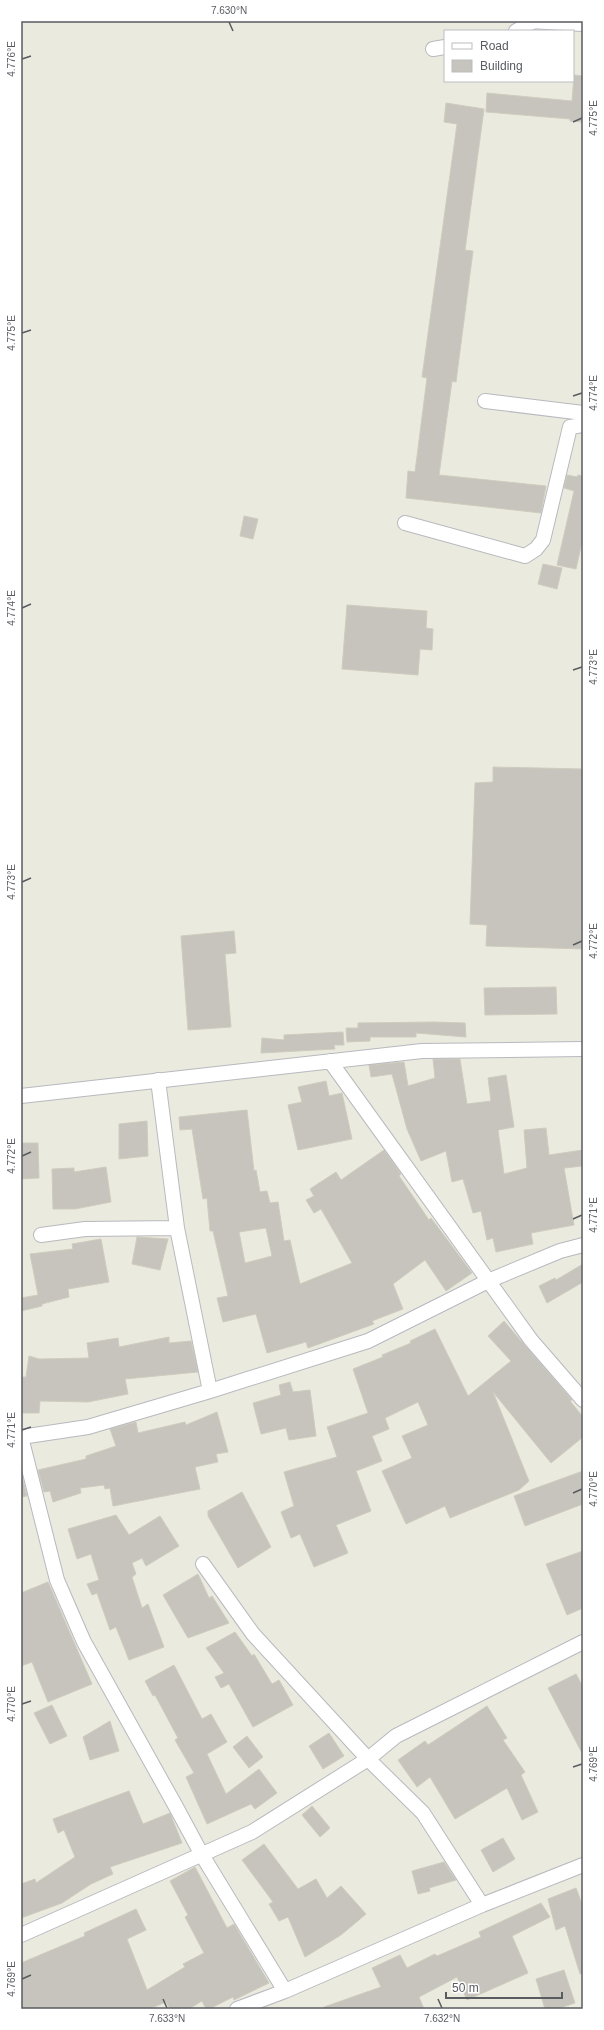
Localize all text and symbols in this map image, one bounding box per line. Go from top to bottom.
text: 7.630°N [211,5,247,16]
legend [444,30,574,82]
text: Road [480,39,509,53]
text: 4.776°E [6,41,17,77]
text: Building [480,59,523,73]
text: 4.775°E [588,100,599,136]
text: 4.775°E [6,315,17,351]
text: 4.774°E [588,375,599,411]
text: 4.774°E [6,590,17,626]
text: 4.773°E [588,649,599,685]
text: 4.773°E [6,864,17,900]
text: 4.772°E [588,923,599,959]
text: 4.772°E [6,1138,17,1174]
text: 4.771°E [588,1197,599,1233]
text: 4.771°E [6,1412,17,1448]
text: 4.770°E [588,1471,599,1507]
text: 4.770°E [6,1686,17,1722]
text: 4.769°E [588,1746,599,1782]
text: 4.769°E [6,1961,17,1997]
scale bar [446,1974,562,2000]
text: 50 m [452,1981,479,1995]
text: 7.633°N [149,2013,185,2024]
text: 7.632°N [424,2013,460,2024]

